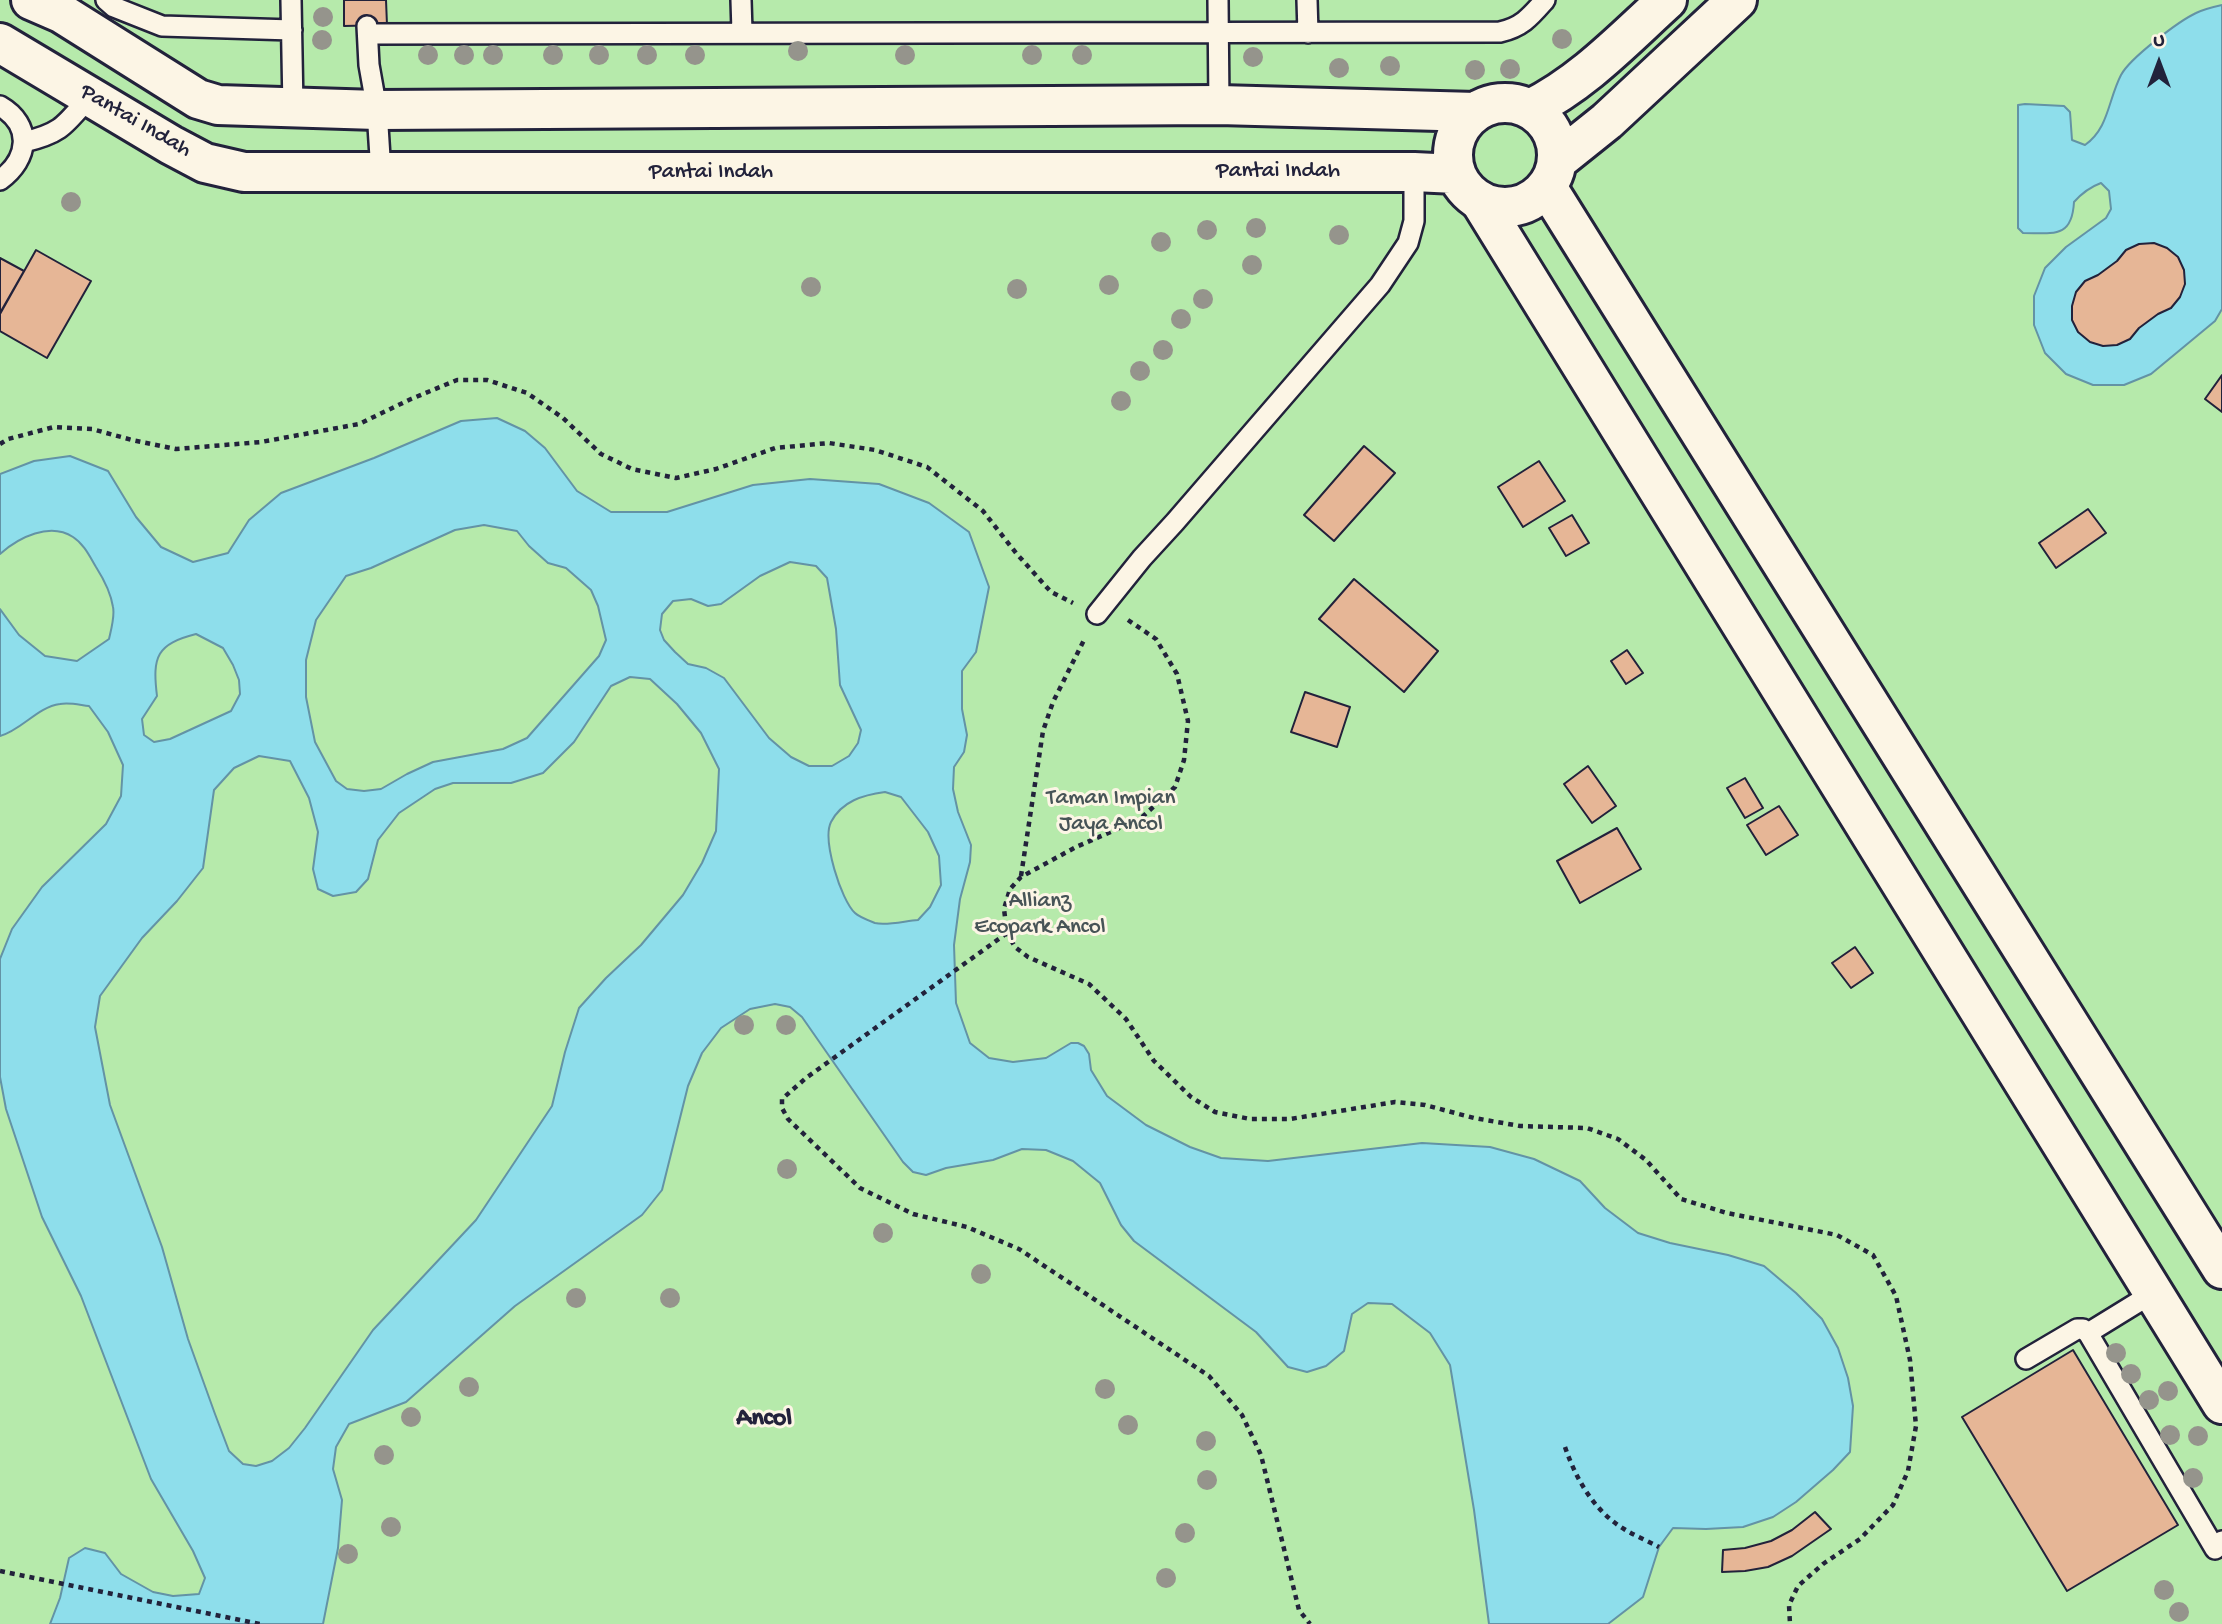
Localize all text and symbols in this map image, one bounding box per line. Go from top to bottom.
north arrow [2124,28,2194,98]
text: U [2154,30,2164,53]
street label: Pantai Indah [74,79,196,165]
street label: Pantai Indah [1216,158,1340,186]
street label: Pantai Indah [649,159,773,187]
park label: Taman Impian Jaya Ancol [1047,785,1175,839]
park label: Allianz Ecopark Ancol [974,888,1106,942]
district label: Ancol [736,1404,792,1436]

